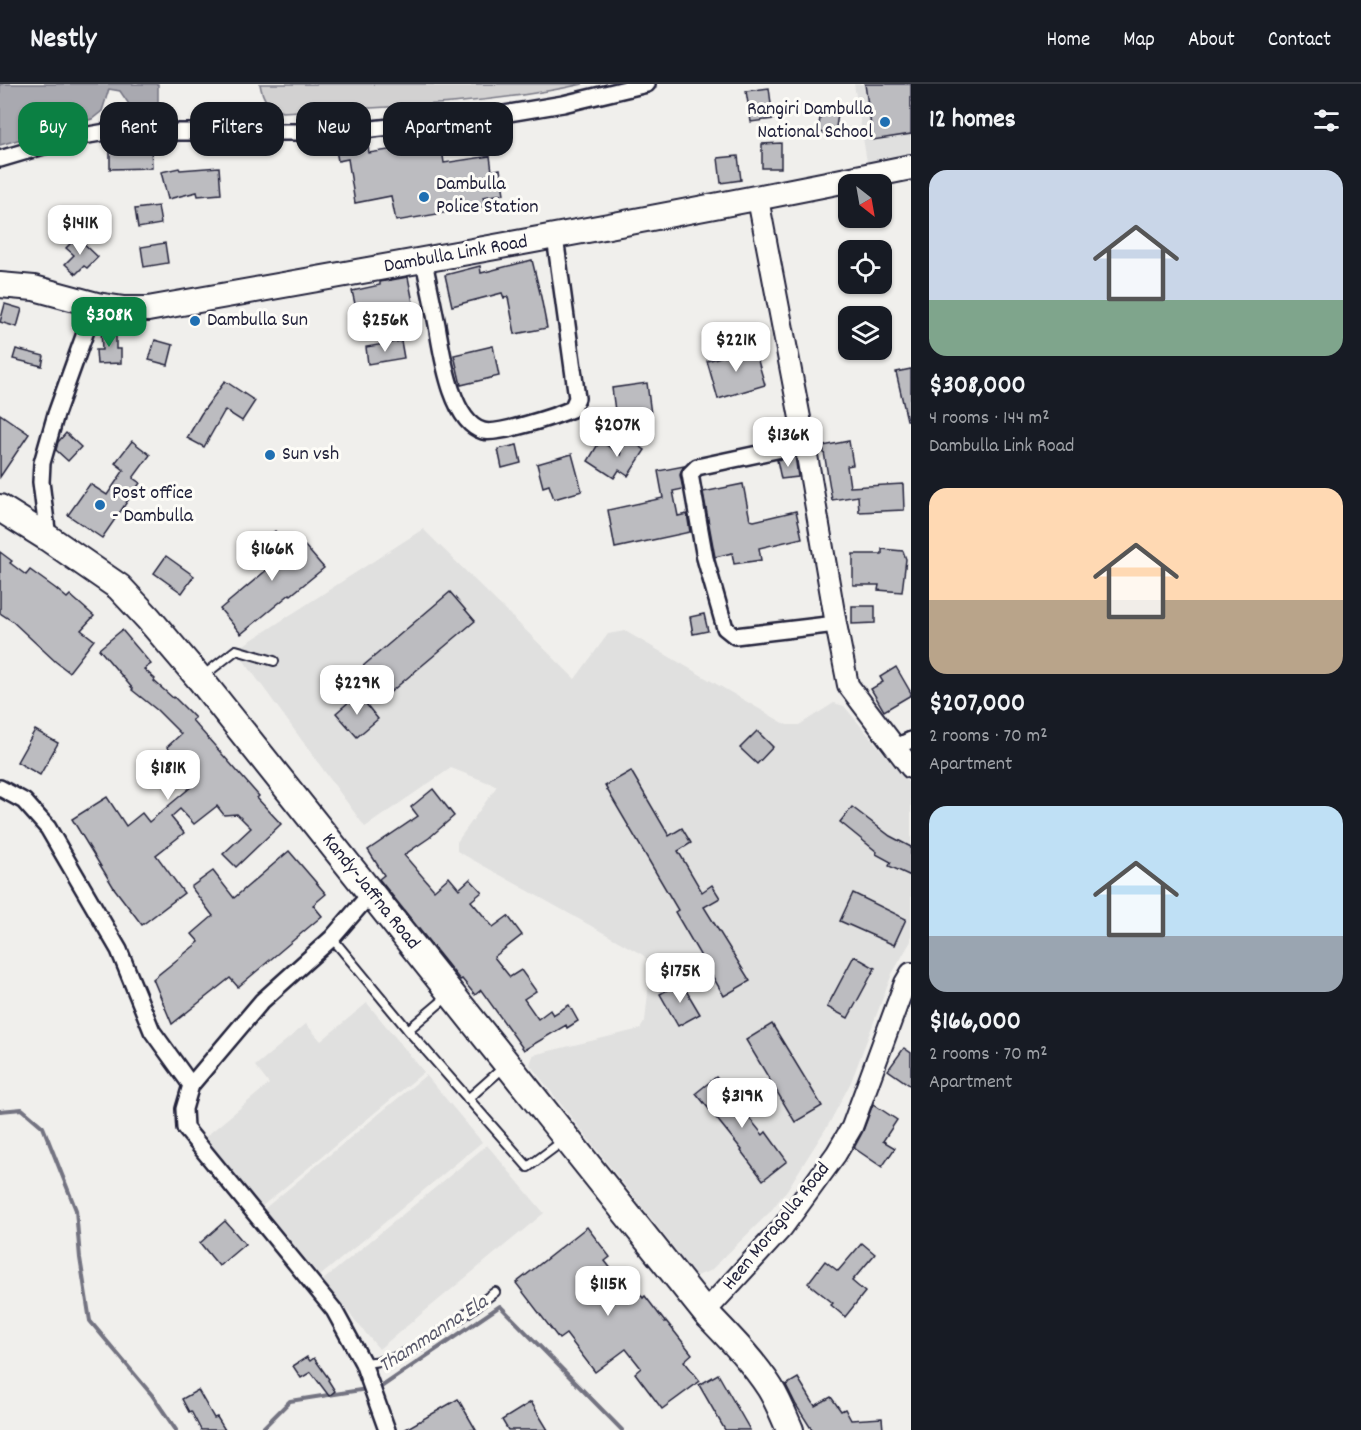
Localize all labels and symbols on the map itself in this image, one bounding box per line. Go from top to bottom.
place label: Rangiri Dambulla National School [747,96,874,147]
marker: Rangiri Dambulla National School [878,115,892,129]
place label: Dambulla Police Station [436,171,539,222]
north arrow [838,174,892,228]
marker: Dambulla Police Station [417,190,431,204]
pin: $141K [38,205,122,256]
street label: Dambulla Link Road [382,229,530,281]
pin: $308K [67,297,151,348]
pin: $256K [343,302,427,353]
place label: Dambulla Sun [207,307,308,335]
marker: Dambulla Sun [188,314,202,328]
pin: $221K [694,322,778,373]
pin: $207K [575,407,659,458]
pin: $136K [746,417,830,468]
place label: Sun vsh [282,441,339,469]
marker: Sun vsh [263,448,277,462]
place label: Post office - Dambulla [112,480,194,531]
marker: Post office - Dambulla [93,498,107,512]
pin: $166K [230,531,314,582]
pin: $229K [315,665,399,716]
pin: $181K [126,750,210,801]
street label: Kandy-Jaffna Road [314,828,426,956]
pin: $175K [638,953,722,1004]
pin: $319K [700,1078,784,1129]
street label: Heen Moragolla Road [717,1157,837,1297]
pin: $115K [566,1266,650,1317]
water label: Thammanna Ela [373,1288,496,1382]

